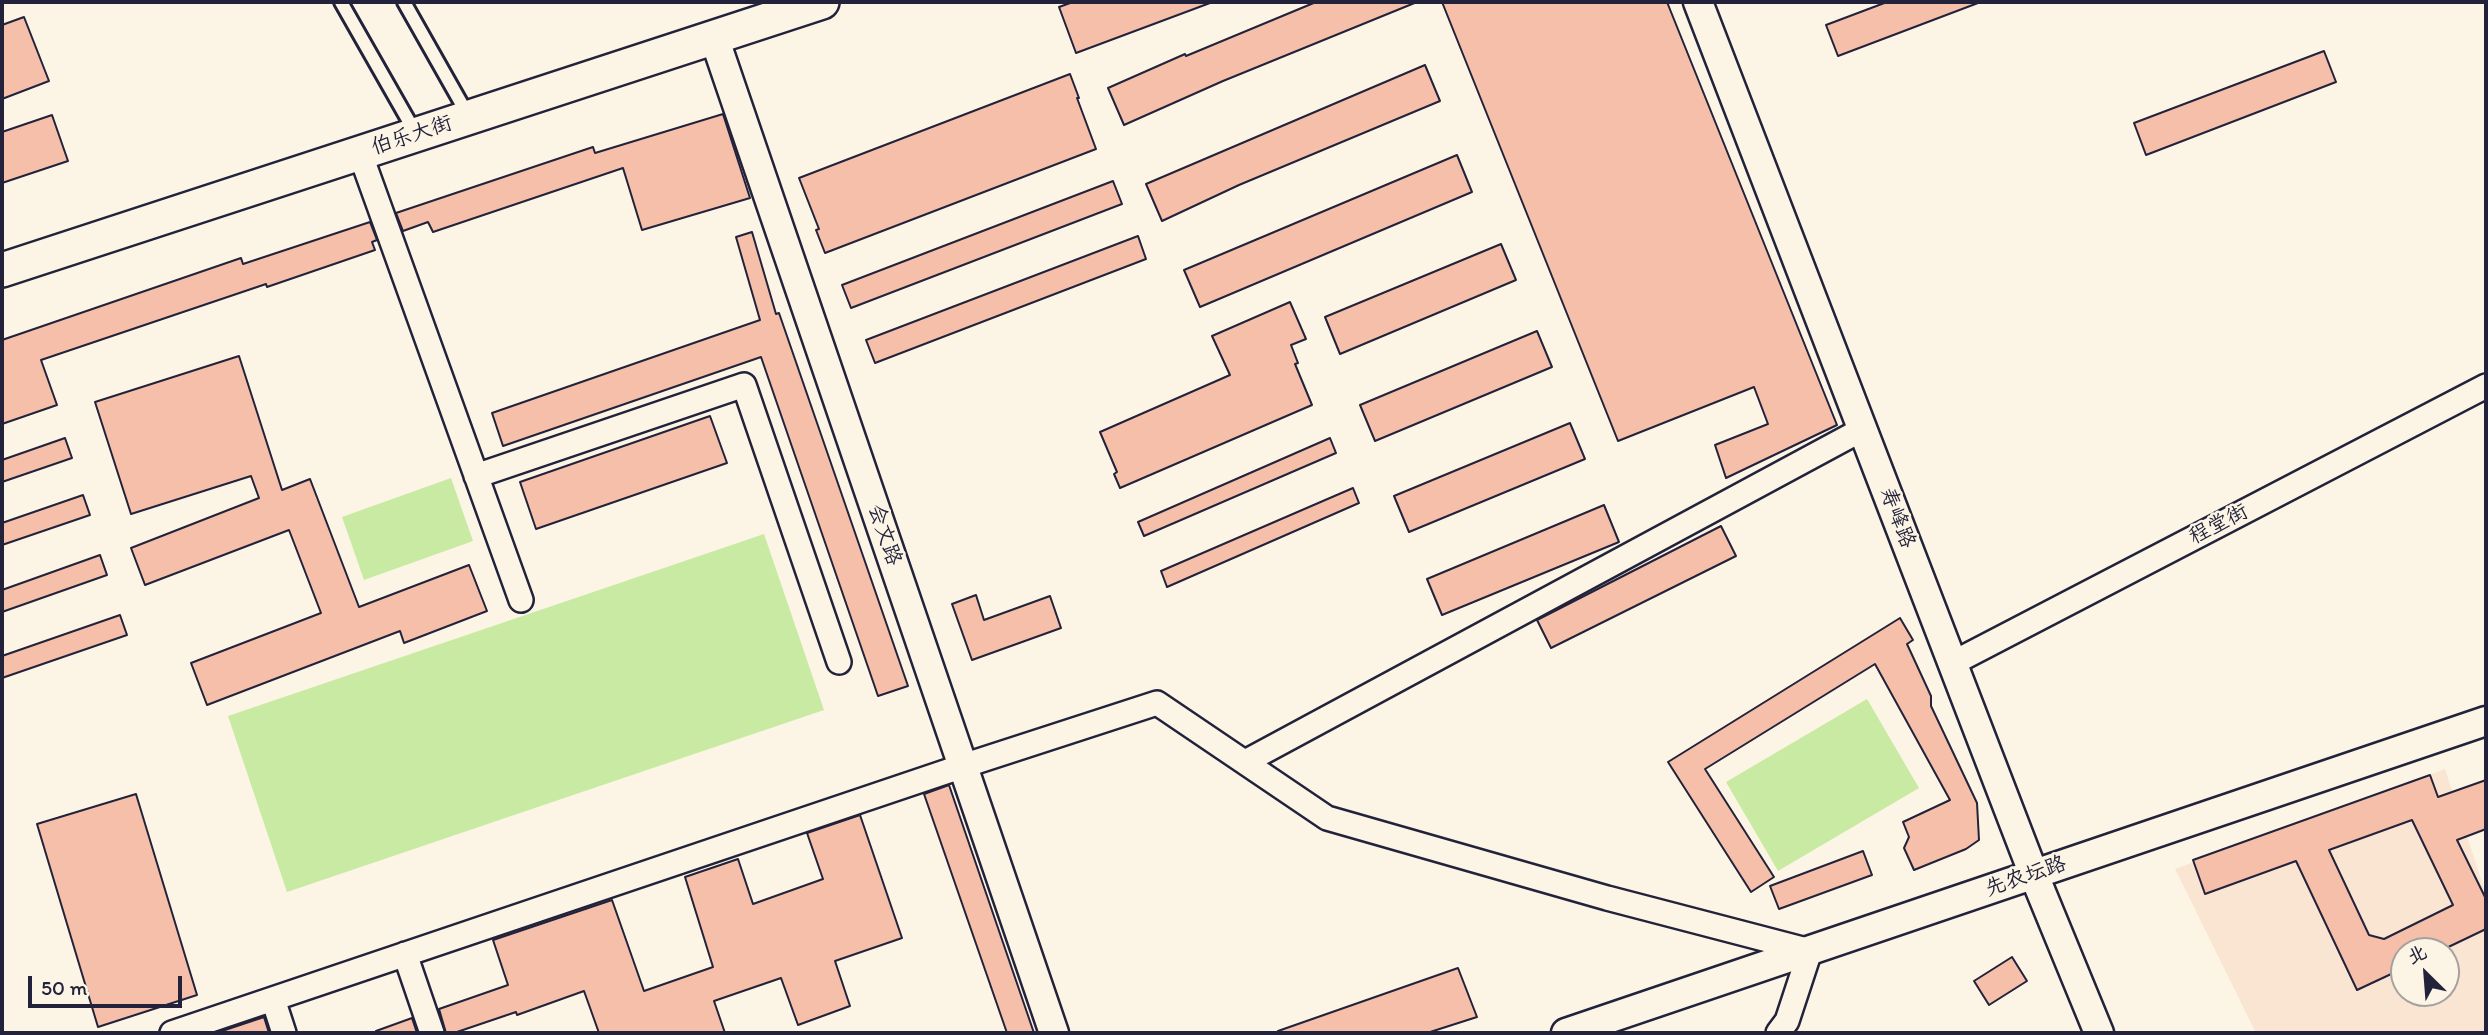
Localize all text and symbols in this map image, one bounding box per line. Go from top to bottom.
street label: 伯乐大街 [368,111,456,161]
street label: 寿峰路 [1874,484,1920,552]
street label: 程堂街 [2185,499,2253,551]
street label: 会文路 [862,501,906,569]
street label: 先农坛路 [1982,851,2070,903]
north arrow [2390,937,2460,1007]
text: 北 [2403,940,2430,969]
scale bar [32,962,186,1006]
text: 50 m [41,975,87,1000]

